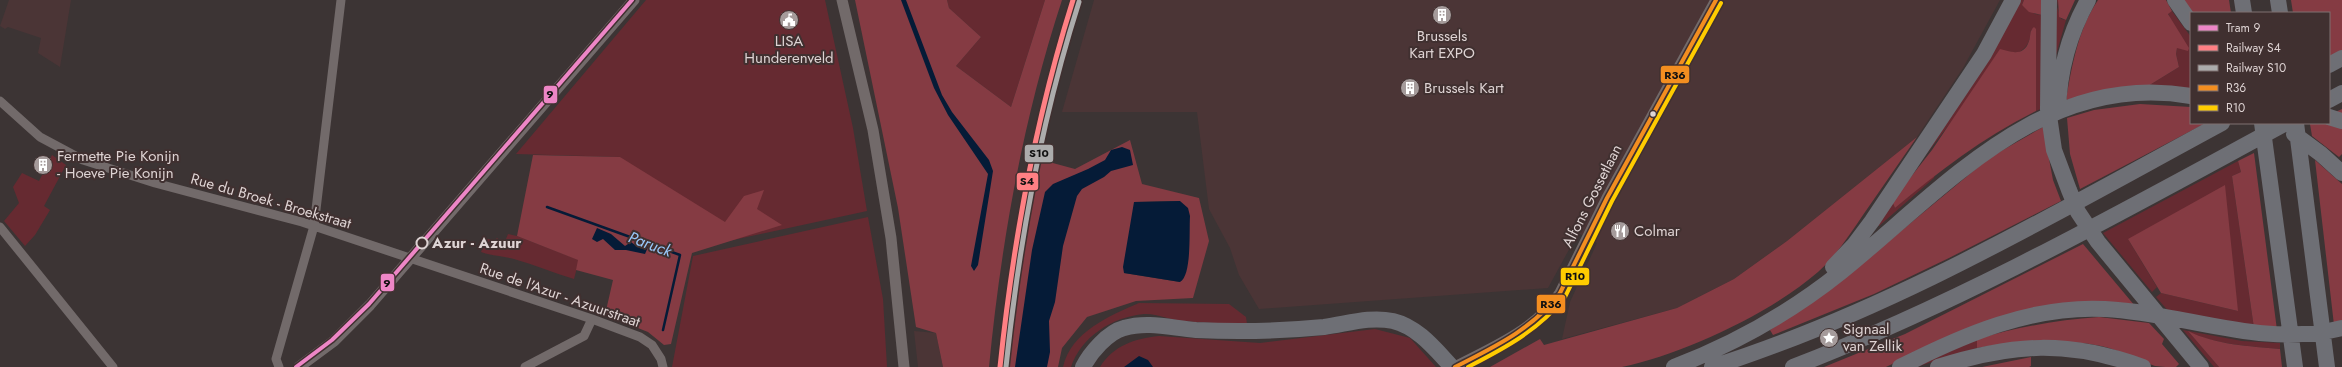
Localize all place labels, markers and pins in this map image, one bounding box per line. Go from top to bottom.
building icon: Brussels Kart EXPO [1431,4,1453,26]
public building icon: LISA Hunderenveld [778,9,800,31]
place label: Brussels Kart EXPO [1409,25,1475,64]
place label: LISA Hunderenveld [744,30,834,69]
building icon: Brussels Kart [1399,77,1421,99]
place label: Brussels Kart [1424,77,1504,99]
unlabelled marker [1648,109,1658,119]
place label: Fermette Pie Konijn - Hoeve Pie Konijn [57,145,180,184]
building icon: Fermette Pie Konijn - Hoeve Pie Konijn [32,154,54,176]
restaurant icon: Colmar [1609,220,1631,242]
place label: Colmar [1634,220,1681,242]
place label: Azur - Azuur [431,232,522,254]
marker: Azur - Azuur [415,236,429,250]
place label: Signaal van Zellik [1843,318,1902,357]
place icon: Signaal van Zellik [1818,327,1840,349]

